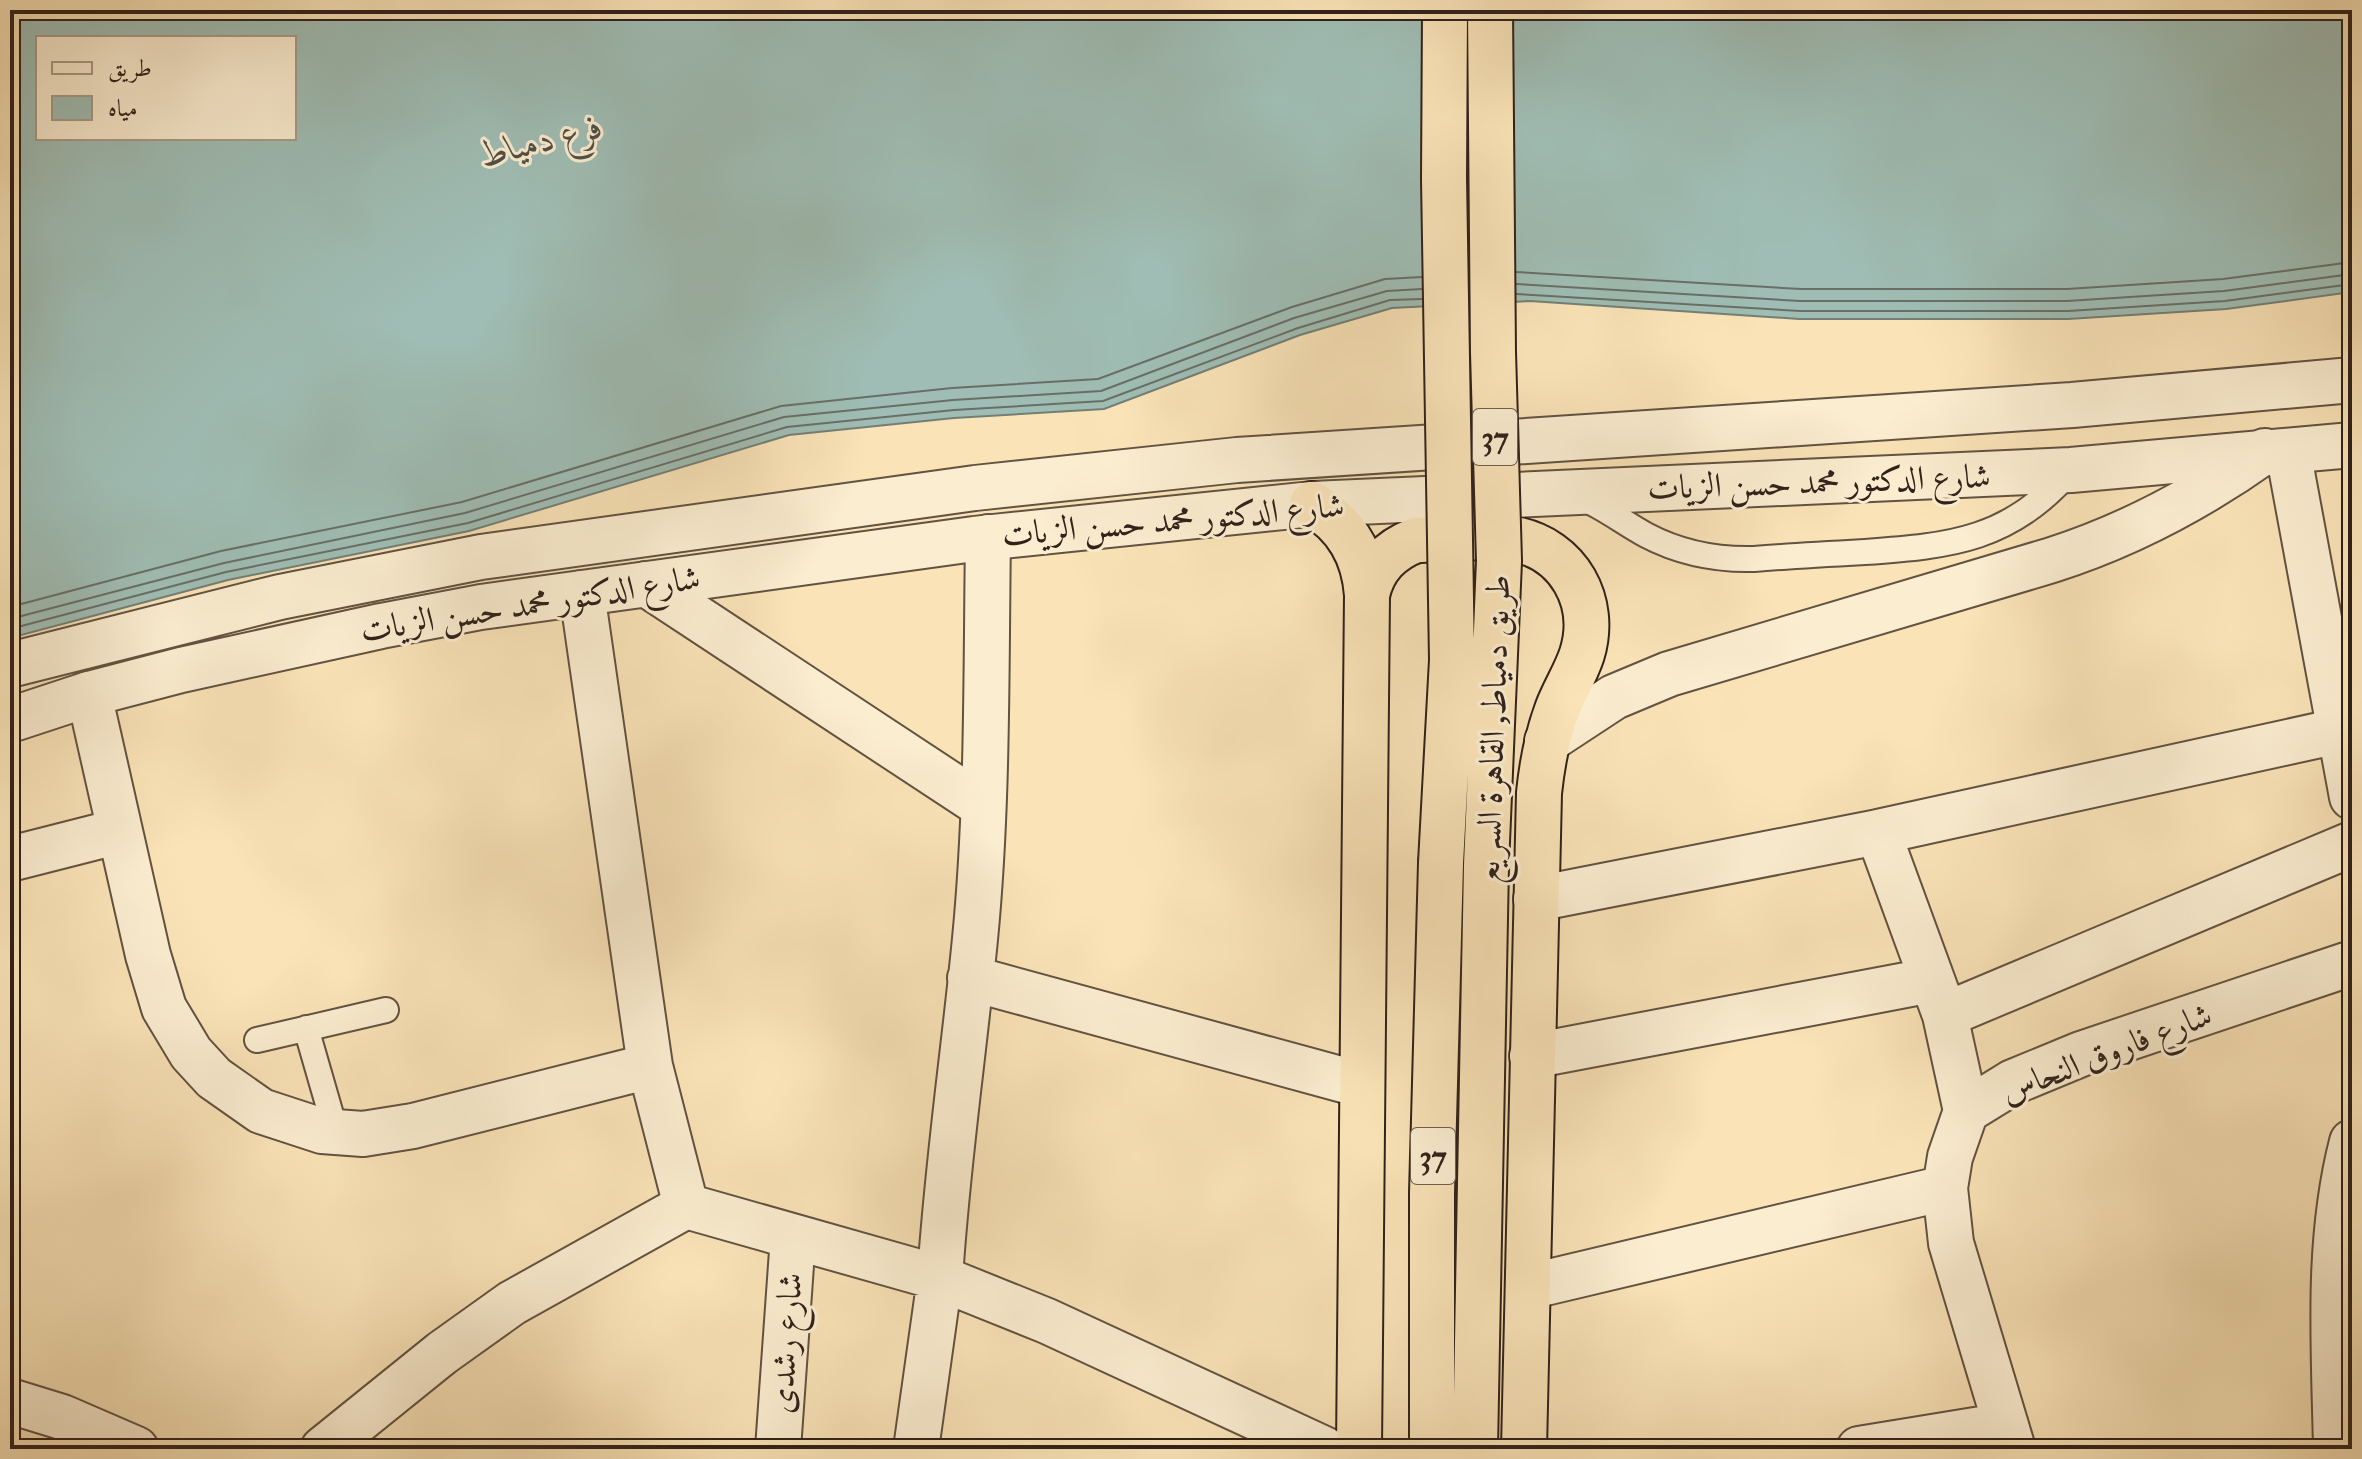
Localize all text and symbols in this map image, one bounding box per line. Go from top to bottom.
legend [36,36,296,140]
text: طريق [108,53,152,84]
text: مياه [108,93,138,124]
water label: فرع دمياط [475,103,609,184]
road number: 37 [1473,409,1517,465]
street label: شارع الدكتور محمد حسن الزيات [1647,455,1992,516]
street label: شارع الدكتور محمد حسن الزيات [1000,484,1347,563]
street label: شارع الدكتور محمد حسن الزيات [357,556,704,659]
street label: طريق دمياط, القاهرة السريع [1467,574,1528,885]
street label: شارع فاروق النحاس [1995,993,2220,1119]
road number: 37 [1411,1128,1455,1184]
street label: شارع رشدى [760,1271,819,1415]

